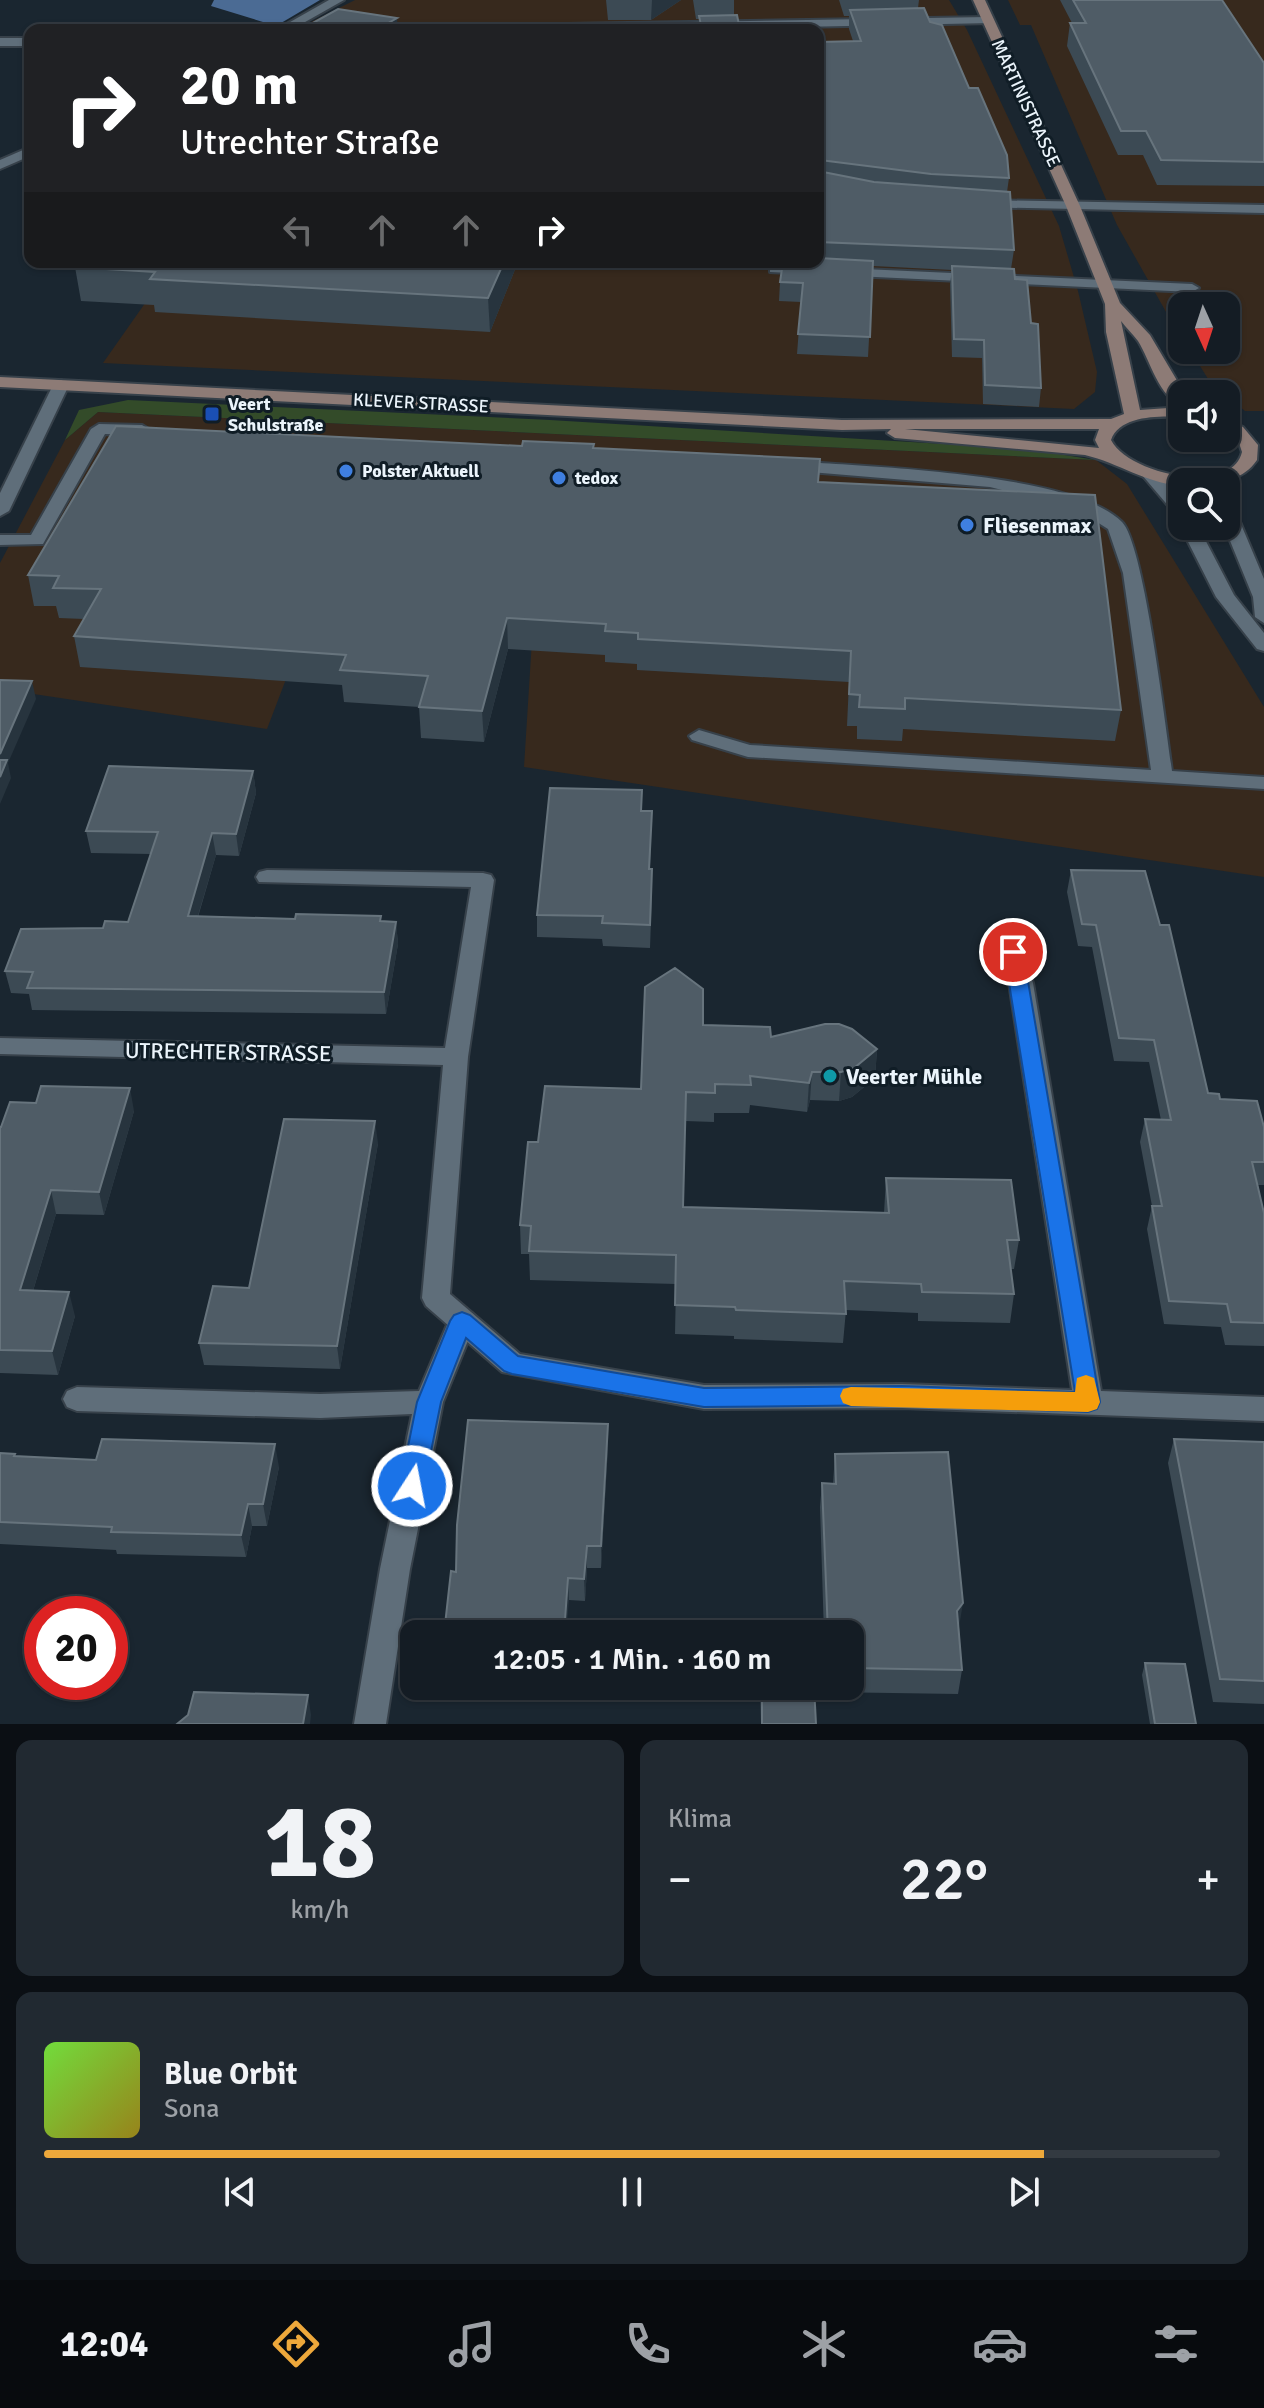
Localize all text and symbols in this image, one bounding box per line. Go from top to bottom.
street label: MARTINISTRASSE [987,36,1065,170]
text: 20 m [180,51,298,120]
icon: right [48,56,152,160]
text: Utrechter Straße [180,120,440,165]
icon: left [276,208,320,252]
icon: ahead [360,208,404,252]
icon: ahead [444,208,488,252]
icon: right [528,208,572,252]
north arrow [1168,292,1240,364]
map controls [1168,292,1240,540]
button: sound [1168,380,1240,452]
street label: KLEVER STRASSE [353,388,489,418]
place label: Veert Schulstraße [228,393,324,436]
marker: Veert Schulstraße [203,405,221,423]
place label: Polster Aktuell [362,460,480,482]
marker: Polster Aktuell [337,462,355,480]
place label: tedox [574,467,618,489]
button: search [1168,468,1240,540]
marker: tedox [550,469,568,487]
place label: Fliesenmax [983,512,1092,539]
marker: Fliesenmax [958,516,976,534]
pin [979,918,1047,986]
icon: arrive [991,930,1035,974]
street label: UTRECHTER STRASSE [125,1037,331,1067]
place label: Veerter Mühle [846,1063,982,1090]
marker: Veerter Mühle [821,1067,839,1085]
position arrow [370,1444,454,1528]
speed limit sign: 20 [24,1596,128,1700]
text: 12:05 · 1 Min. · 160 m [493,1641,771,1678]
text: 18 [264,1778,376,1906]
text: Klima [668,1803,732,1835]
text: 22° [900,1843,988,1917]
text: − [668,1853,692,1907]
text: + [1196,1853,1220,1907]
text: km/h [291,1894,349,1926]
text: Blue Orbit [164,2056,297,2093]
text: Sona [164,2093,219,2125]
icon: previous [218,2170,262,2214]
icon: pause [610,2170,654,2214]
icon: next [1002,2170,1046,2214]
icon: directions [268,2316,324,2372]
icon: music [444,2316,500,2372]
icon: phone [620,2316,676,2372]
icon: climate [796,2316,852,2372]
icon: car [972,2316,1028,2372]
icon: filters [1148,2316,1204,2372]
text: 12:04 [60,2322,148,2367]

